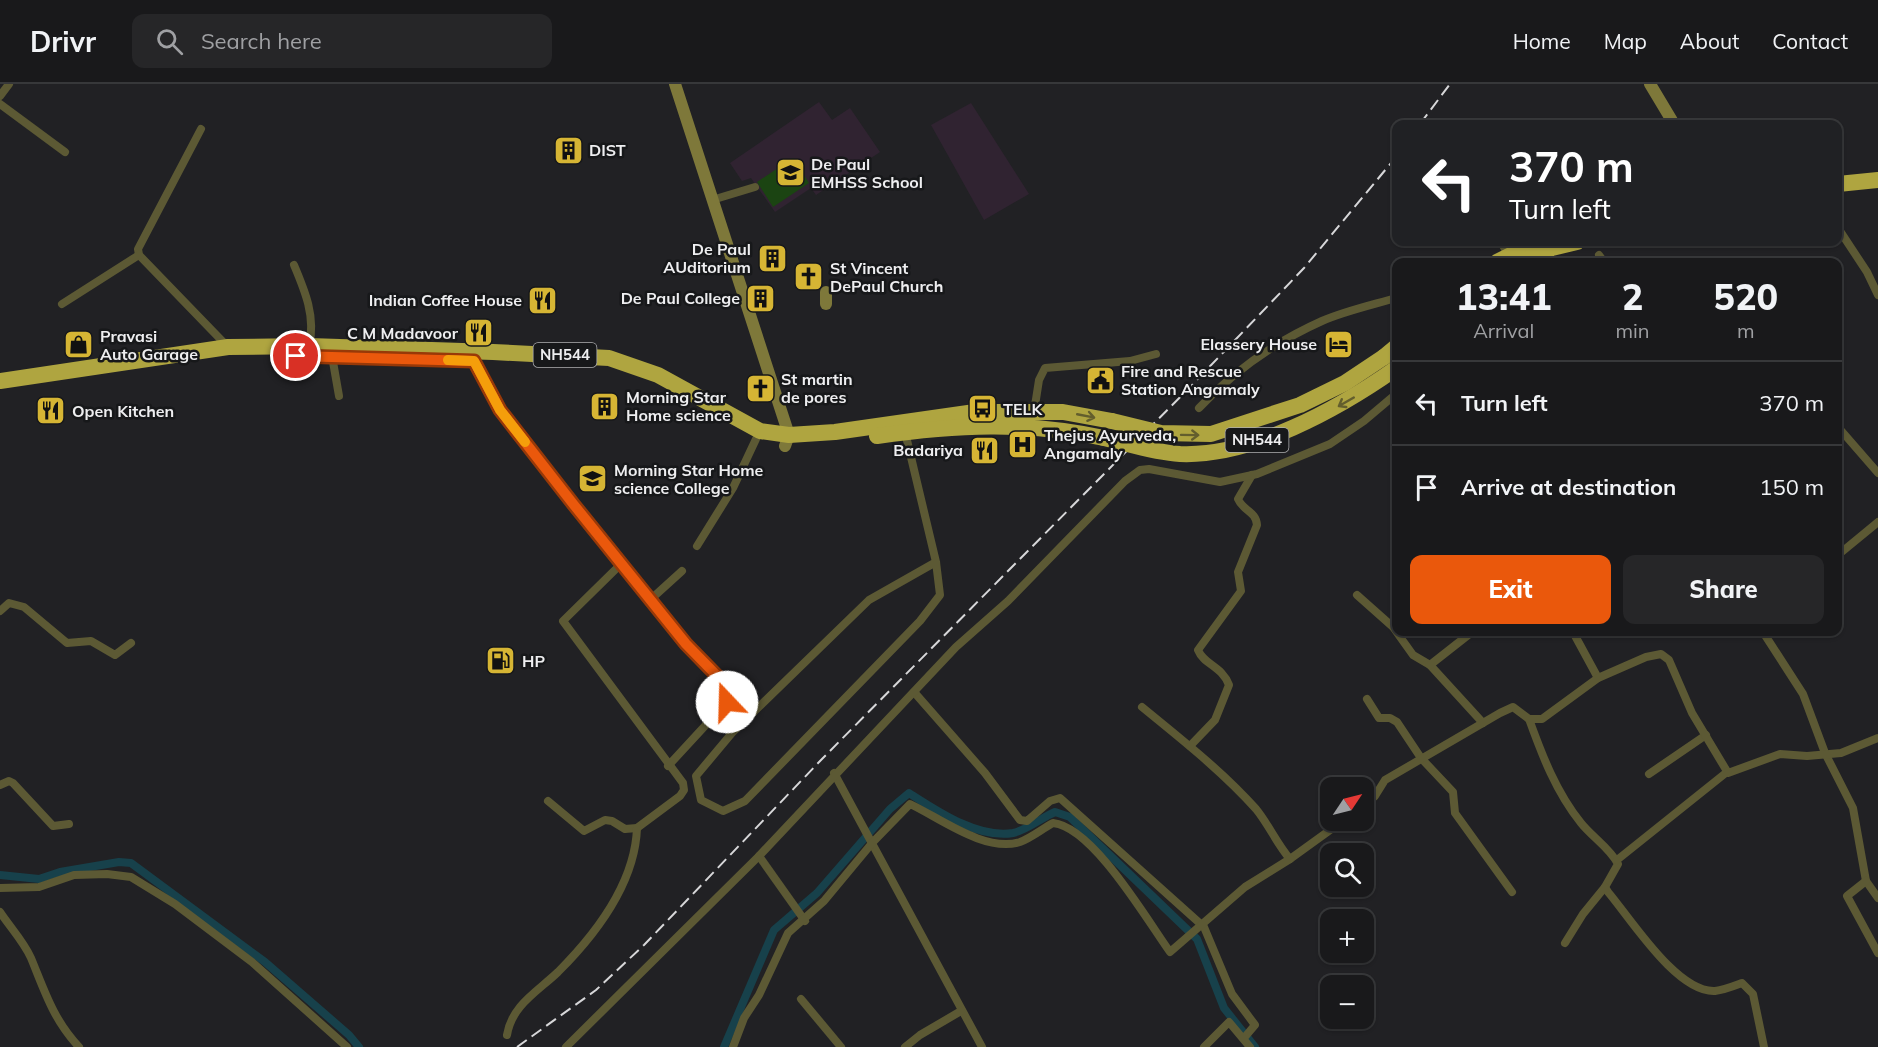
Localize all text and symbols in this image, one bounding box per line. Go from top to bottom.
search box [132,14,552,68]
text: Drivr [30,24,96,59]
icon: search [153,25,186,58]
text: Search here [201,27,322,55]
text: Home [1513,28,1571,54]
text: Map [1604,28,1647,54]
text: About [1680,28,1739,54]
text: Contact [1772,28,1848,54]
building icon: DIST [552,134,584,166]
place label: DIST [589,140,626,160]
text: 370 m [1509,140,1634,193]
icon: left [1410,144,1488,222]
place label: De Paul EMHSS School [811,154,923,192]
school or university icon: De Paul EMHSS School [774,157,806,189]
text: Turn left [1509,192,1611,226]
place label: De Paul AUditorium [663,239,751,277]
building icon: De Paul AUditorium [756,242,788,274]
place label: St Vincent DePaul Church [830,258,943,296]
church icon: St Vincent DePaul Church [793,261,825,293]
text: 13:41 [1456,274,1552,319]
text: 2 [1622,274,1643,319]
text: 520 [1713,274,1778,319]
building icon: De Paul College [745,282,777,314]
restaurant icon: Indian Coffee House [527,284,559,316]
place label: De Paul College [621,288,740,308]
place label: Indian Coffee House [369,290,522,310]
restaurant icon: C M Madavoor [463,317,495,349]
text: Arrival [1473,318,1534,343]
text: min [1615,318,1650,343]
text: m [1737,318,1755,343]
place label: C M Madavoor [347,323,459,343]
place label: Pravasi Auto Garage [100,326,198,364]
hotel icon: Elassery House [1322,328,1354,360]
shop icon: Pravasi Auto Garage [63,329,95,361]
pin [270,330,321,381]
place label: Elassery House [1201,334,1317,354]
icon: arrive [279,339,312,372]
road number: NH544 [534,343,596,367]
place label: Fire and Rescue Station Angamaly [1121,361,1260,399]
public building icon: Fire and Rescue Station Angamaly [1084,364,1116,396]
place label: St martin de pores [781,369,853,407]
church icon: St martin de pores [744,372,776,404]
place label: Morning Star Home science [626,387,731,425]
icon: left [1410,387,1443,420]
text: Turn left [1461,389,1548,417]
text: 370 m [1759,389,1824,417]
building icon: Morning Star Home science [589,390,621,422]
bus stop icon: TELK [966,393,998,425]
restaurant icon: Open Kitchen [35,395,67,427]
one-way arrow [1338,396,1355,408]
place label: TELK [1003,399,1043,419]
place label: Open Kitchen [72,401,174,421]
one-way arrow [1075,411,1095,422]
place label: Thejus Ayurveda, Angamaly [1044,425,1176,463]
hospital icon: Thejus Ayurveda, Angamaly [1007,428,1039,460]
road number: NH544 [1226,428,1288,452]
one-way arrow [1180,429,1200,440]
restaurant icon: Badariya [968,434,1000,466]
place label: Badariya [893,440,963,460]
place label: Morning Star Home science College [614,460,764,498]
school or university icon: Morning Star Home science College [577,463,609,495]
icon: arrive [1410,471,1443,504]
text: Arrive at destination [1461,473,1676,501]
text: 150 m [1759,473,1824,501]
button: Exit [1410,555,1611,624]
button: Share [1623,555,1824,624]
fuel station icon: HP [485,645,517,677]
place label: HP [522,651,545,671]
position arrow [695,670,759,734]
north arrow [1320,777,1374,831]
map controls [1320,777,1374,1029]
button: search [1320,843,1374,897]
button: + [1320,909,1374,963]
button: − [1320,975,1374,1029]

